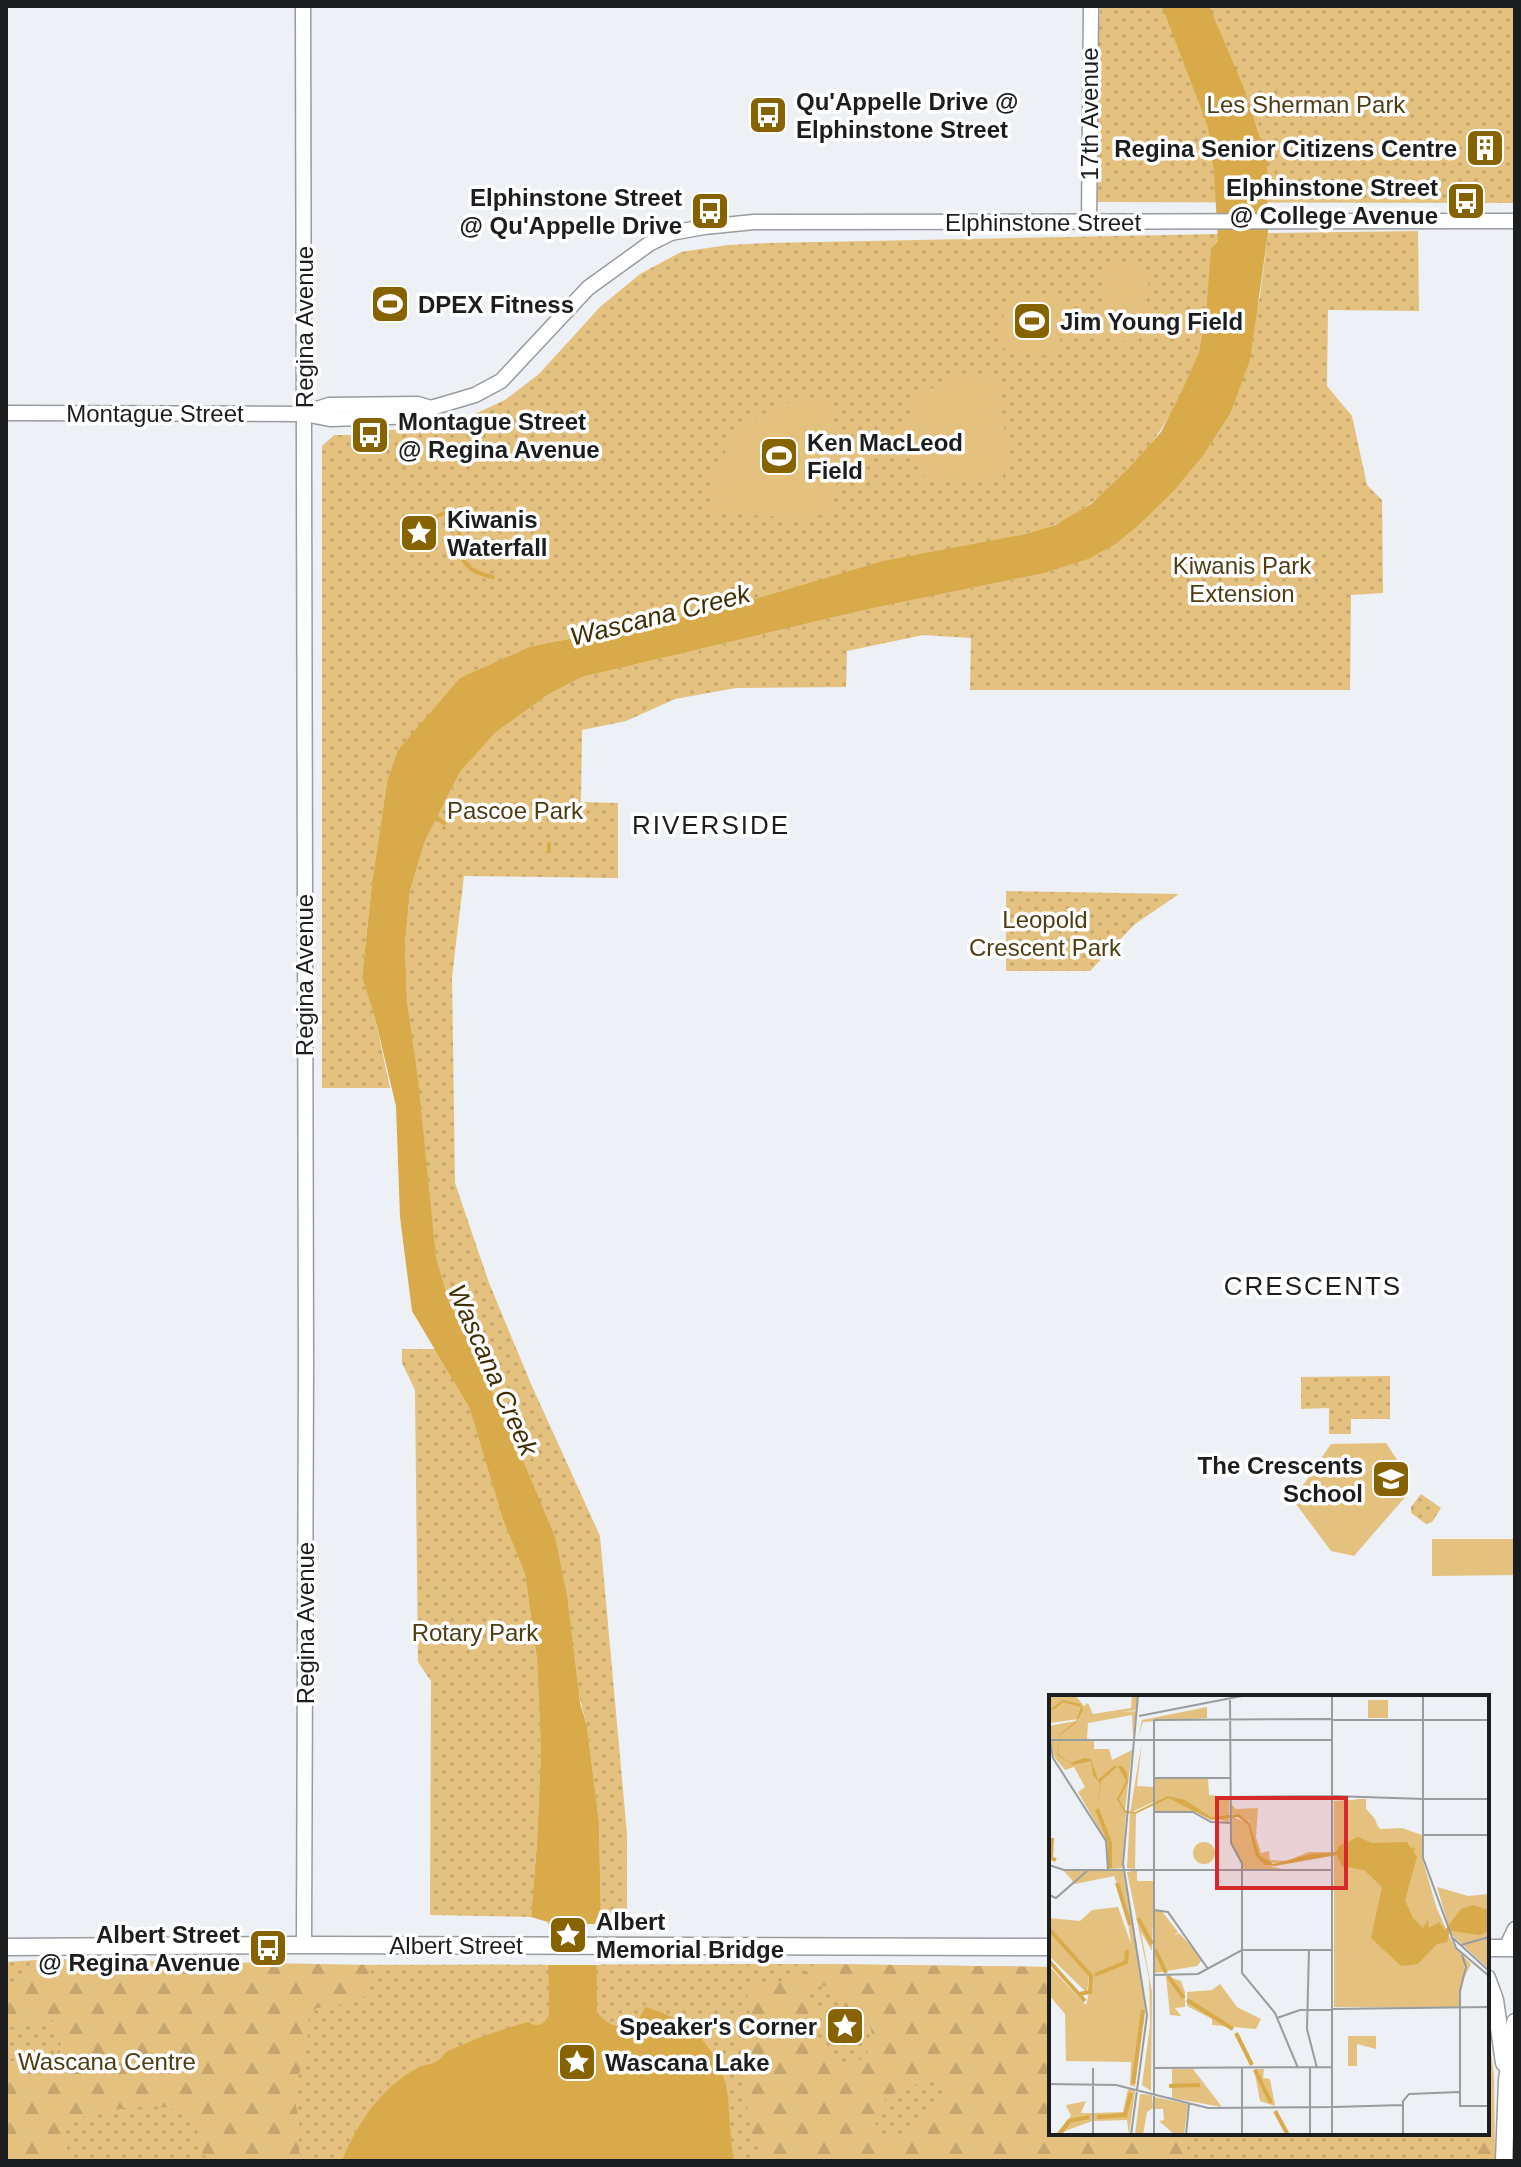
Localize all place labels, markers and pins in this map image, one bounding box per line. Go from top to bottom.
place label: Qu'Appelle Drive @ Elphinstone Street [796,88,1019,143]
bus stop icon: Qu'Appelle Drive @ Elphinstone Street [747,94,789,136]
building icon: Regina Senior Citizens Centre [1464,127,1506,169]
place label: Regina Senior Citizens Centre [1114,135,1457,162]
place label: Elphinstone Street @ College Avenue [1226,174,1438,229]
bus stop icon: Elphinstone Street @ College Avenue [1445,180,1487,222]
place label: Elphinstone Street @ Qu'Appelle Drive [460,184,682,239]
bus stop icon: Elphinstone Street @ Qu'Appelle Drive [689,190,731,232]
sports icon: DPEX Fitness [369,283,411,325]
place label: DPEX Fitness [418,291,574,318]
sports icon: Jim Young Field [1011,300,1053,342]
place label: Jim Young Field [1060,308,1243,335]
place label: Montague Street @ Regina Avenue [398,408,600,463]
bus stop icon: Montague Street @ Regina Avenue [349,414,391,456]
place label: Ken MacLeod Field [807,429,963,484]
sports icon: Ken MacLeod Field [758,435,800,477]
place label: Kiwanis Waterfall [447,506,547,561]
place icon: Kiwanis Waterfall [398,512,440,554]
place label: The Crescents School [1198,1452,1363,1507]
school or university icon: The Crescents School [1370,1458,1412,1500]
place label: Albert Memorial Bridge [596,1908,784,1963]
place icon: Albert Memorial Bridge [547,1914,589,1956]
place label: Albert Street @ Regina Avenue [38,1921,240,1976]
bus stop icon: Albert Street @ Regina Avenue [247,1927,289,1969]
place icon: Speaker's Corner [824,2005,866,2047]
place label: Speaker's Corner [619,2013,817,2040]
place icon: Wascana Lake [556,2041,598,2083]
place label: Wascana Lake [605,2049,770,2076]

